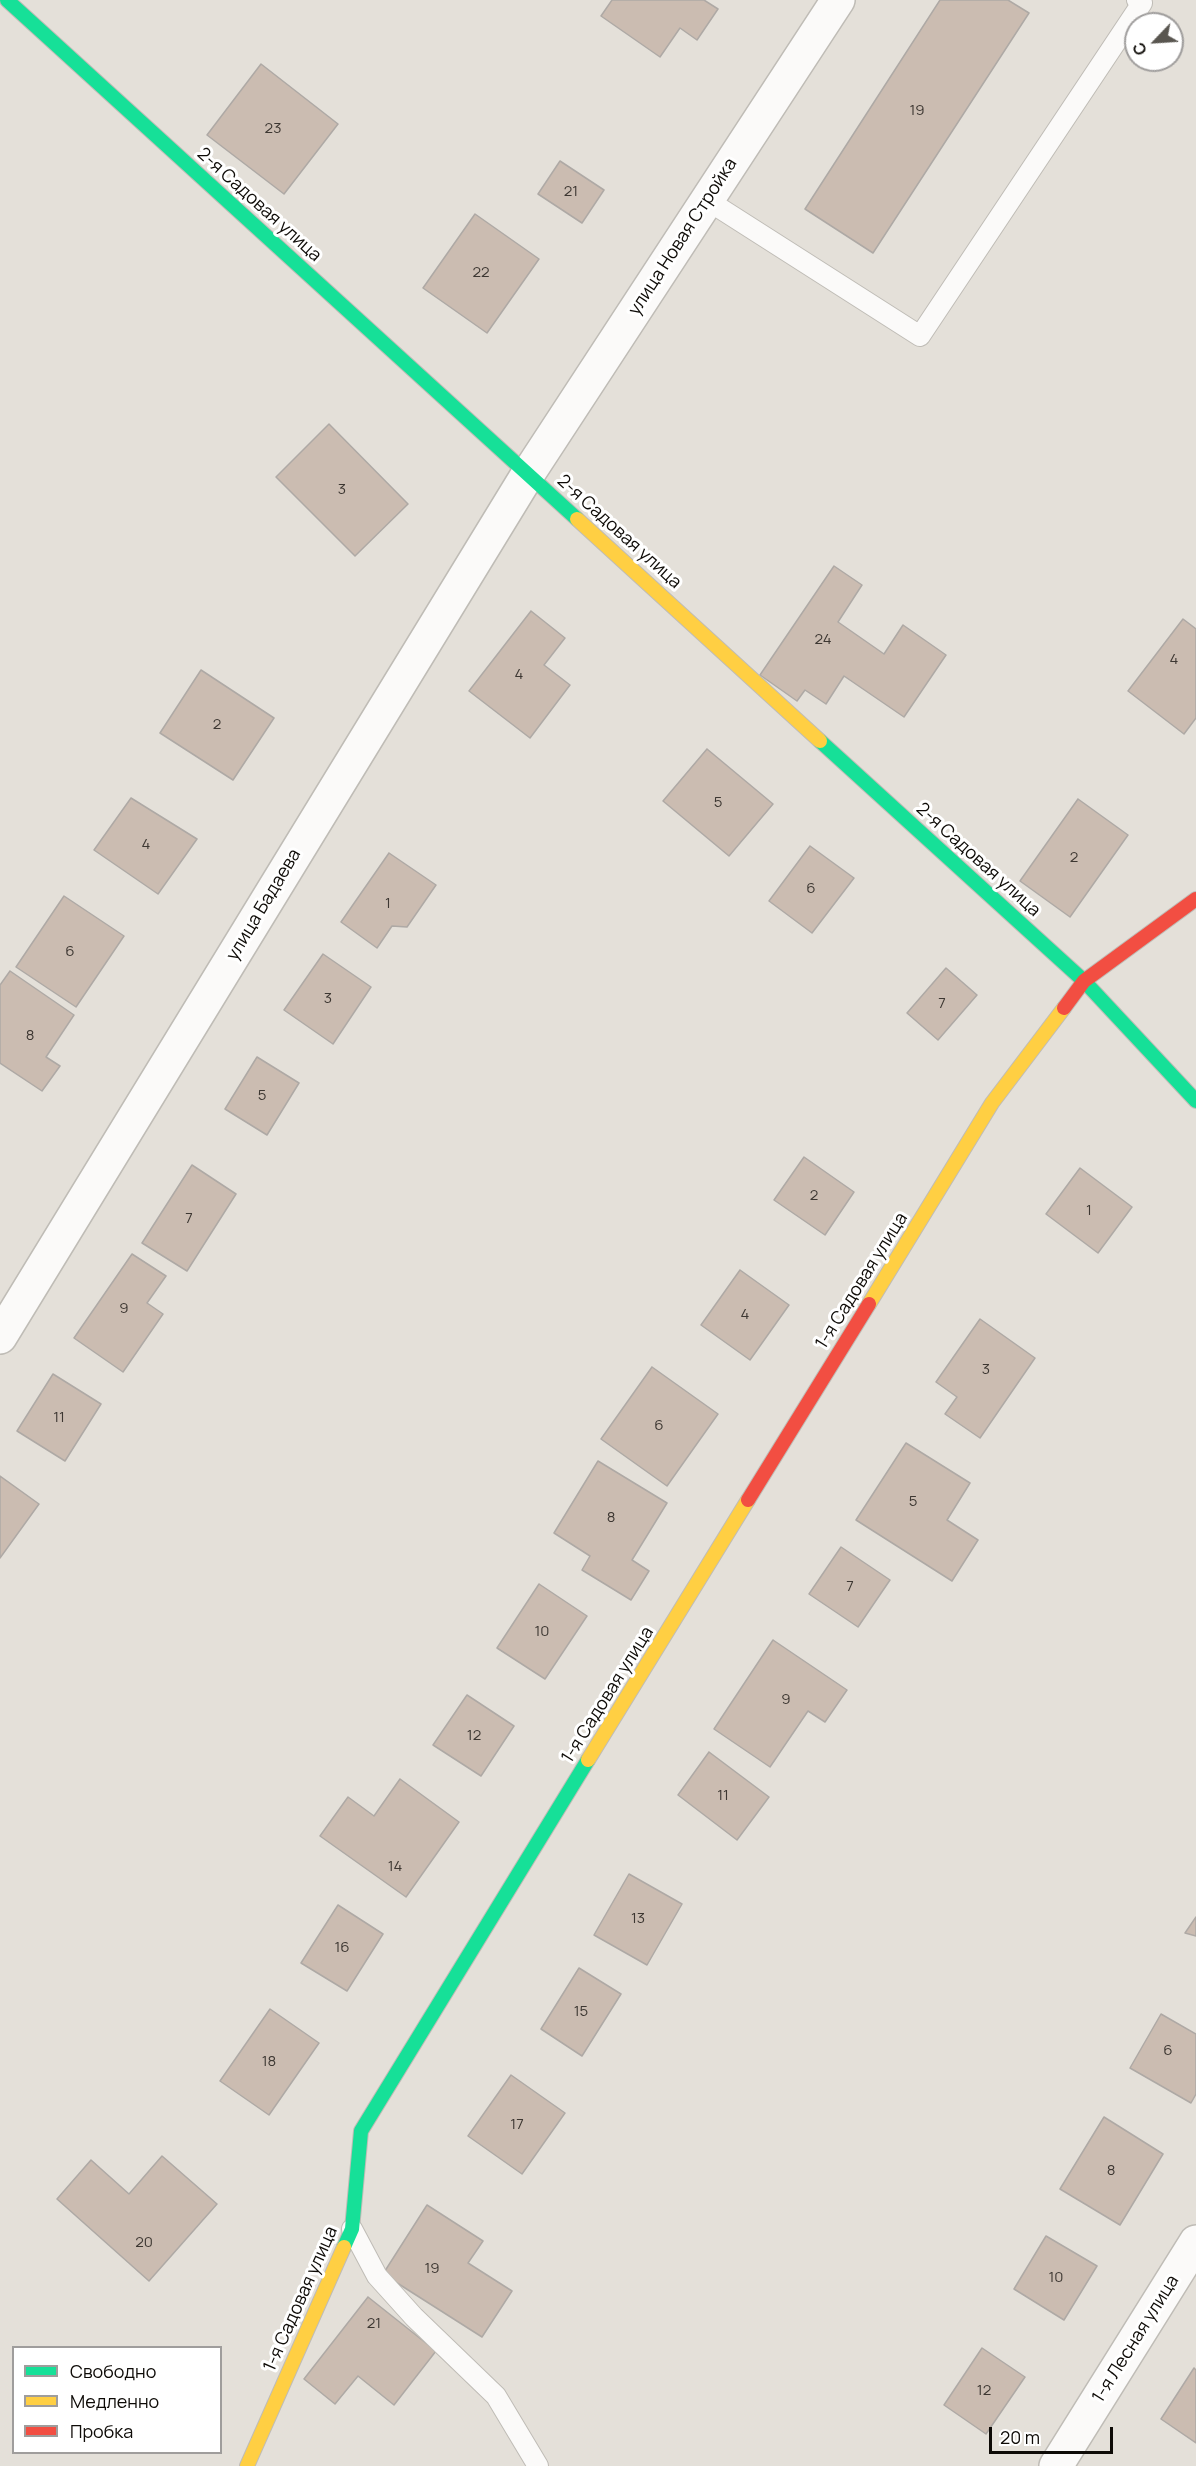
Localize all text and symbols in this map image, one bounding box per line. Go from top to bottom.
north arrow [1124,12,1184,72]
text: С [1127,39,1152,59]
house number: 19 [909,102,925,120]
house number: 23 [265,120,281,138]
street label: 2-я Садовая улица [192,144,326,266]
street label: улица Новая Стройка [624,154,742,320]
house number: 21 [564,183,578,201]
house number: 22 [472,264,490,282]
street label: 2-я Садовая улица [552,471,686,593]
house number: 3 [338,481,346,499]
house number: 24 [814,631,832,649]
house number: 4 [1170,651,1178,669]
house number: 4 [515,666,523,684]
house number: 2 [213,716,221,734]
house number: 5 [714,794,722,812]
street label: 2-я Садовая улица [911,799,1045,921]
house number: 4 [142,836,150,854]
street label: улица Бадаева [222,845,306,965]
house number: 2 [1070,849,1078,867]
house number: 6 [806,880,816,898]
house number: 1 [385,895,391,913]
house number: 6 [65,943,75,961]
house number: 3 [324,990,332,1008]
house number: 7 [938,995,946,1013]
house number: 8 [26,1027,34,1045]
house number: 5 [258,1087,266,1105]
house number: 2 [810,1187,818,1205]
house number: 1 [1086,1202,1092,1220]
street label: 1-я Садовая улица [811,1209,913,1353]
house number: 7 [185,1210,193,1228]
house number: 9 [119,1300,129,1318]
house number: 4 [741,1306,749,1324]
house number: 3 [982,1361,990,1379]
house number: 11 [53,1409,65,1427]
house number: 6 [654,1417,664,1435]
house number: 5 [909,1493,917,1511]
house number: 8 [607,1509,615,1527]
house number: 7 [846,1578,854,1596]
house number: 10 [535,1623,549,1641]
street label: 1-я Садовая улица [557,1623,659,1767]
house number: 9 [781,1691,791,1709]
house number: 12 [467,1727,481,1745]
house number: 11 [717,1787,729,1805]
house number: 14 [388,1858,402,1876]
house number: 13 [631,1910,645,1928]
house number: 16 [334,1939,350,1957]
house number: 15 [574,2003,588,2021]
house number: 6 [1163,2042,1173,2060]
house number: 18 [262,2053,276,2071]
house number: 17 [510,2116,524,2134]
house number: 8 [1107,2162,1115,2180]
street label: 1-я Садовая улица [259,2223,343,2375]
house number: 20 [135,2234,153,2252]
house number: 19 [424,2260,440,2278]
house number: 10 [1049,2269,1063,2287]
street label: 1-я Лесная улица [1088,2271,1184,2407]
house number: 21 [367,2315,381,2333]
legend [12,2346,222,2454]
text: Свободно [70,2359,156,2383]
house number: 12 [977,2382,991,2400]
text: Медленно [70,2389,159,2413]
scale bar [992,2415,1116,2453]
text: Пробка [70,2419,133,2443]
text: 20 m [1000,2425,1040,2449]

